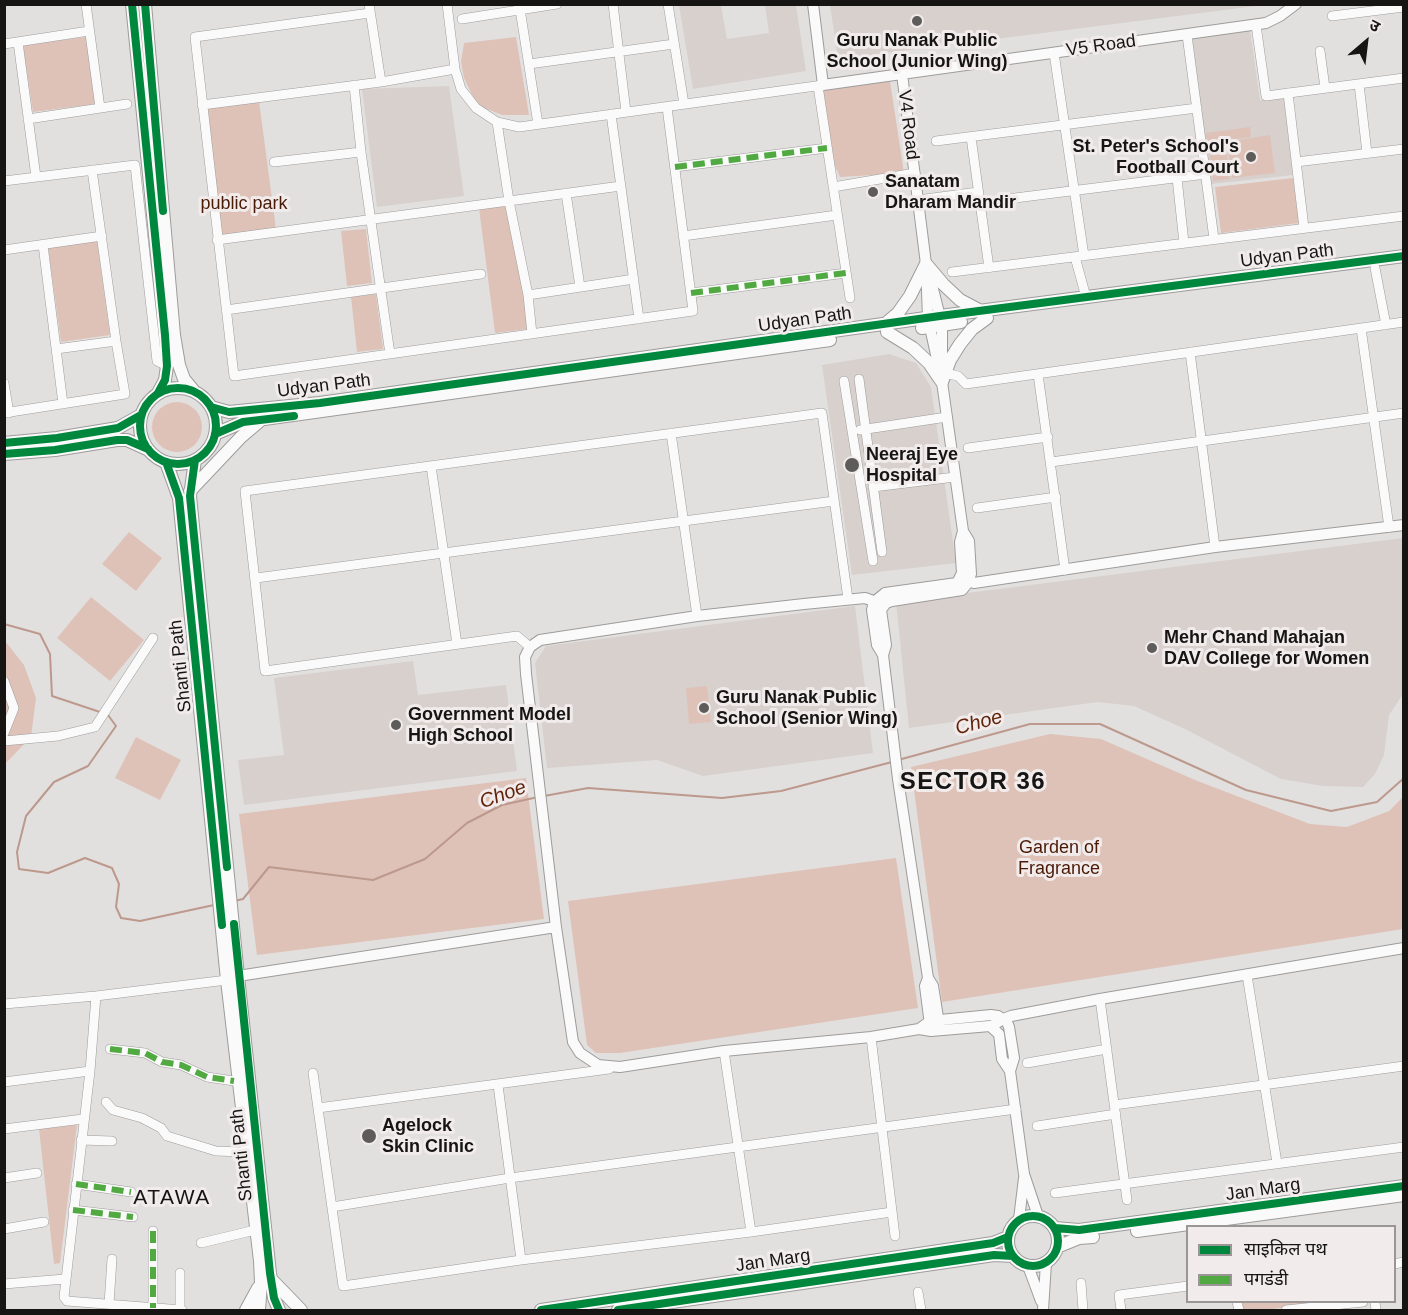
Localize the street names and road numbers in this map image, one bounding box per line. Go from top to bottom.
street label: V5 Road [1065,30,1137,62]
street label: V4 Road [893,89,923,161]
street label: Udyan Path [1239,240,1335,272]
street label: Udyan Path [757,303,853,337]
street label: Udyan Path [276,370,372,402]
street label: Shanti Path [165,619,197,713]
street label: Shanti Path [226,1108,258,1202]
street label: Jan Marg [1224,1174,1302,1206]
street label: Jan Marg [734,1245,812,1277]

